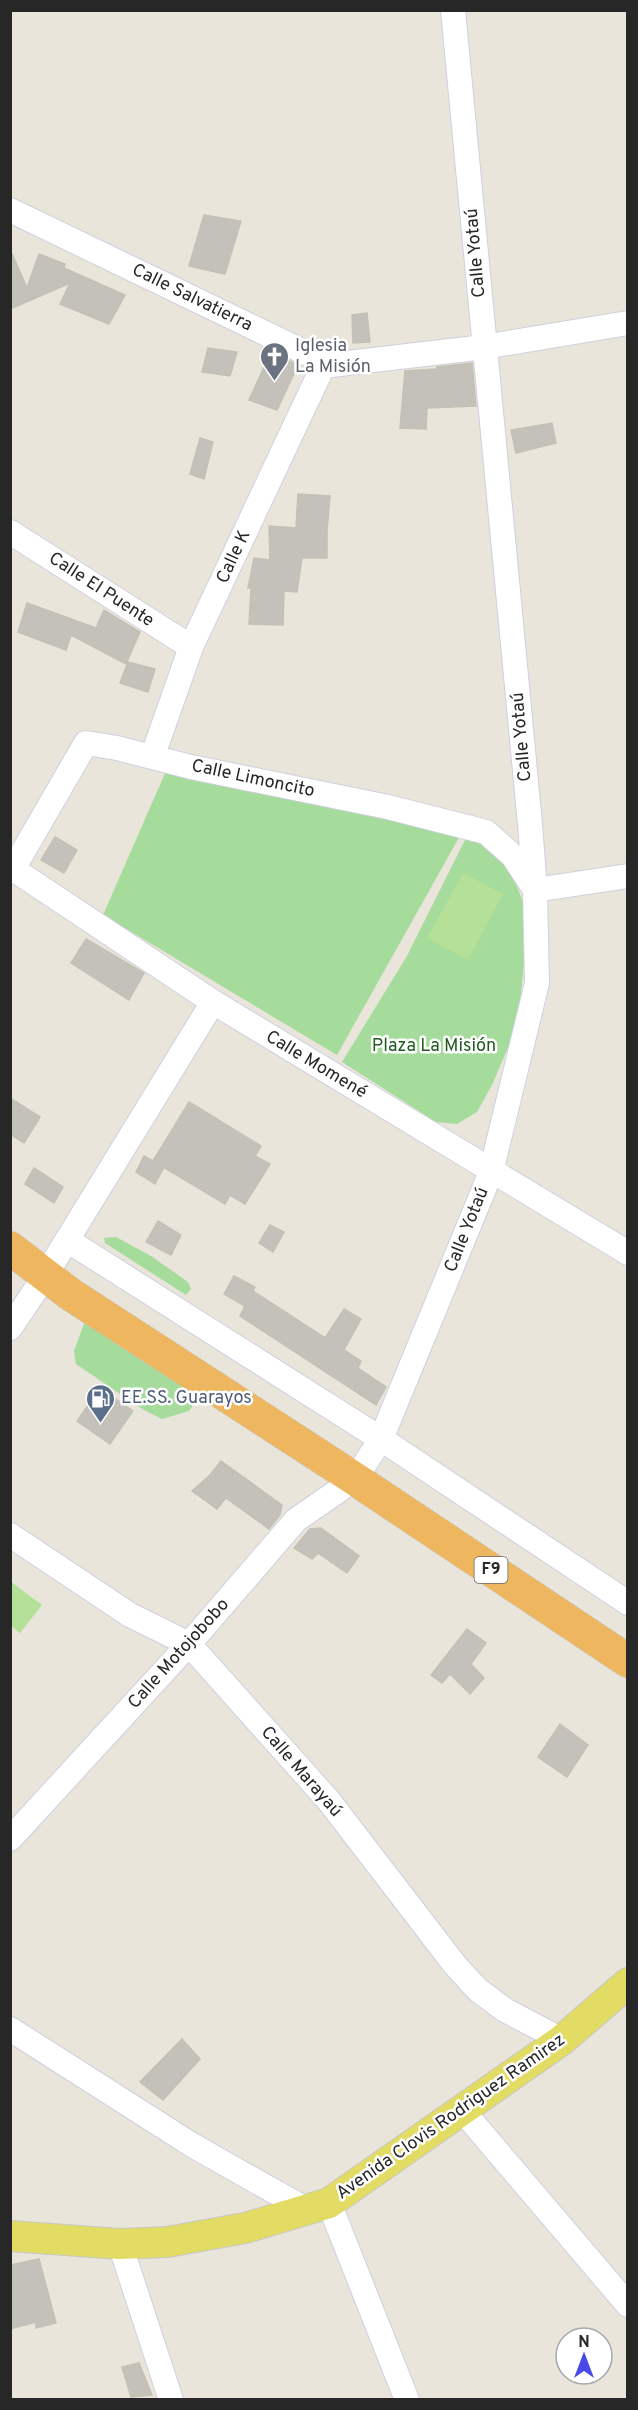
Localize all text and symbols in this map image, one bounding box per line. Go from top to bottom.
street label: Calle Yotaú [461,207,491,299]
street label: Calle Salvatierra [128,259,256,337]
place label: Iglesia La Misión [295,335,371,379]
church icon: Iglesia La Misión [258,340,290,382]
street label: Calle K [212,527,256,587]
street label: Calle El Puente [44,547,158,633]
street label: Calle Yotaú [507,691,537,783]
street label: Calle Limoncito [189,755,317,803]
street label: Calle Momené [261,1026,371,1104]
park label: Plaza La Misión [372,1035,496,1058]
street label: Calle Yotaú [440,1184,494,1276]
fuel station icon: EE.SS. Guarayos [84,1382,116,1424]
place label: EE.SS. Guarayos [121,1387,252,1410]
road number: F9 [474,1557,508,1583]
street label: Calle Motojobobo [123,1594,235,1714]
street label: Calle Marayaú [255,1722,347,1822]
street label: Avenida Clovis Rodriguez Ramirez [332,2029,570,2205]
north arrow [554,2326,614,2386]
text: N [578,2333,590,2353]

